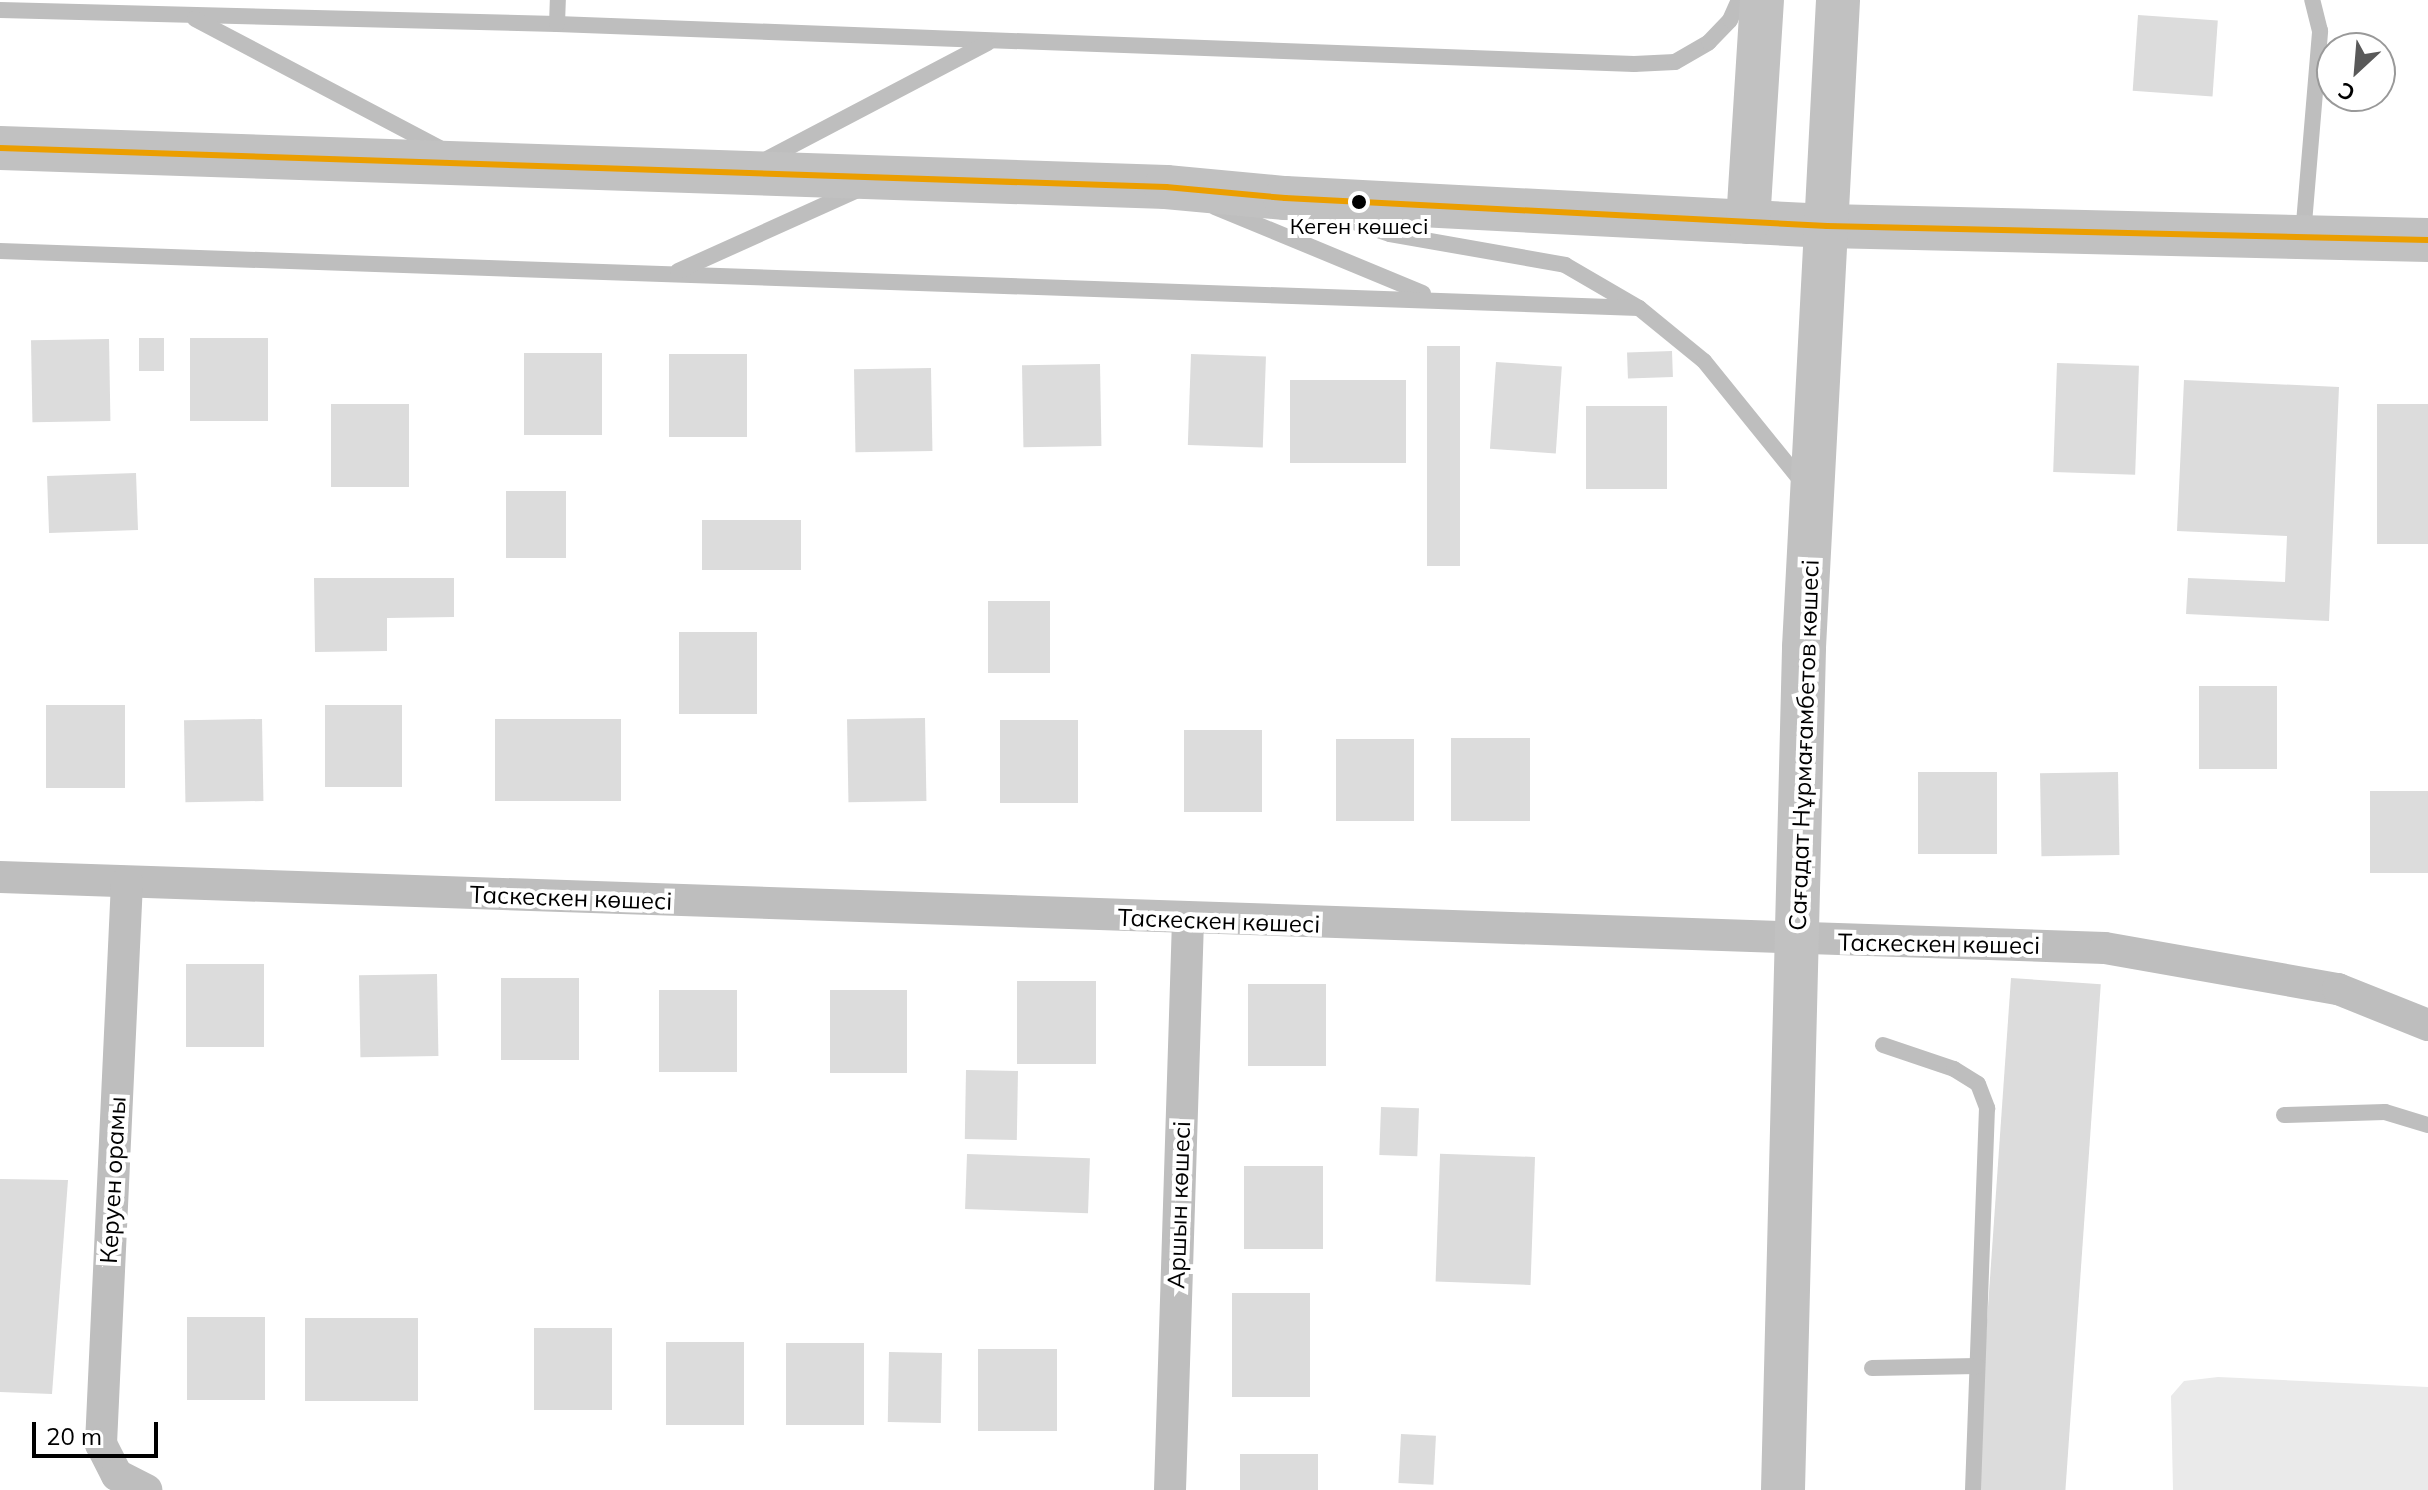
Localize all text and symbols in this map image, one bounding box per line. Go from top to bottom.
north arrow [2316,32,2396,112]
text: С [2333,76,2359,108]
marker: Кеген көшесі [1351,194,1367,210]
place label: Кеген көшесі [1290,214,1428,240]
street label: Сағадат Нұрмағамбетов көшесі [1783,559,1825,931]
street label: Таскескен көшесі [469,880,673,916]
street label: Таскескен көшесі [1117,903,1321,939]
street label: Таскескен көшесі [1838,928,2040,960]
street label: Керуен орамы [94,1096,132,1264]
street label: Аршын көшесі [1162,1120,1196,1290]
scale bar [36,1406,162,1456]
text: 20 m [46,1421,102,1451]

